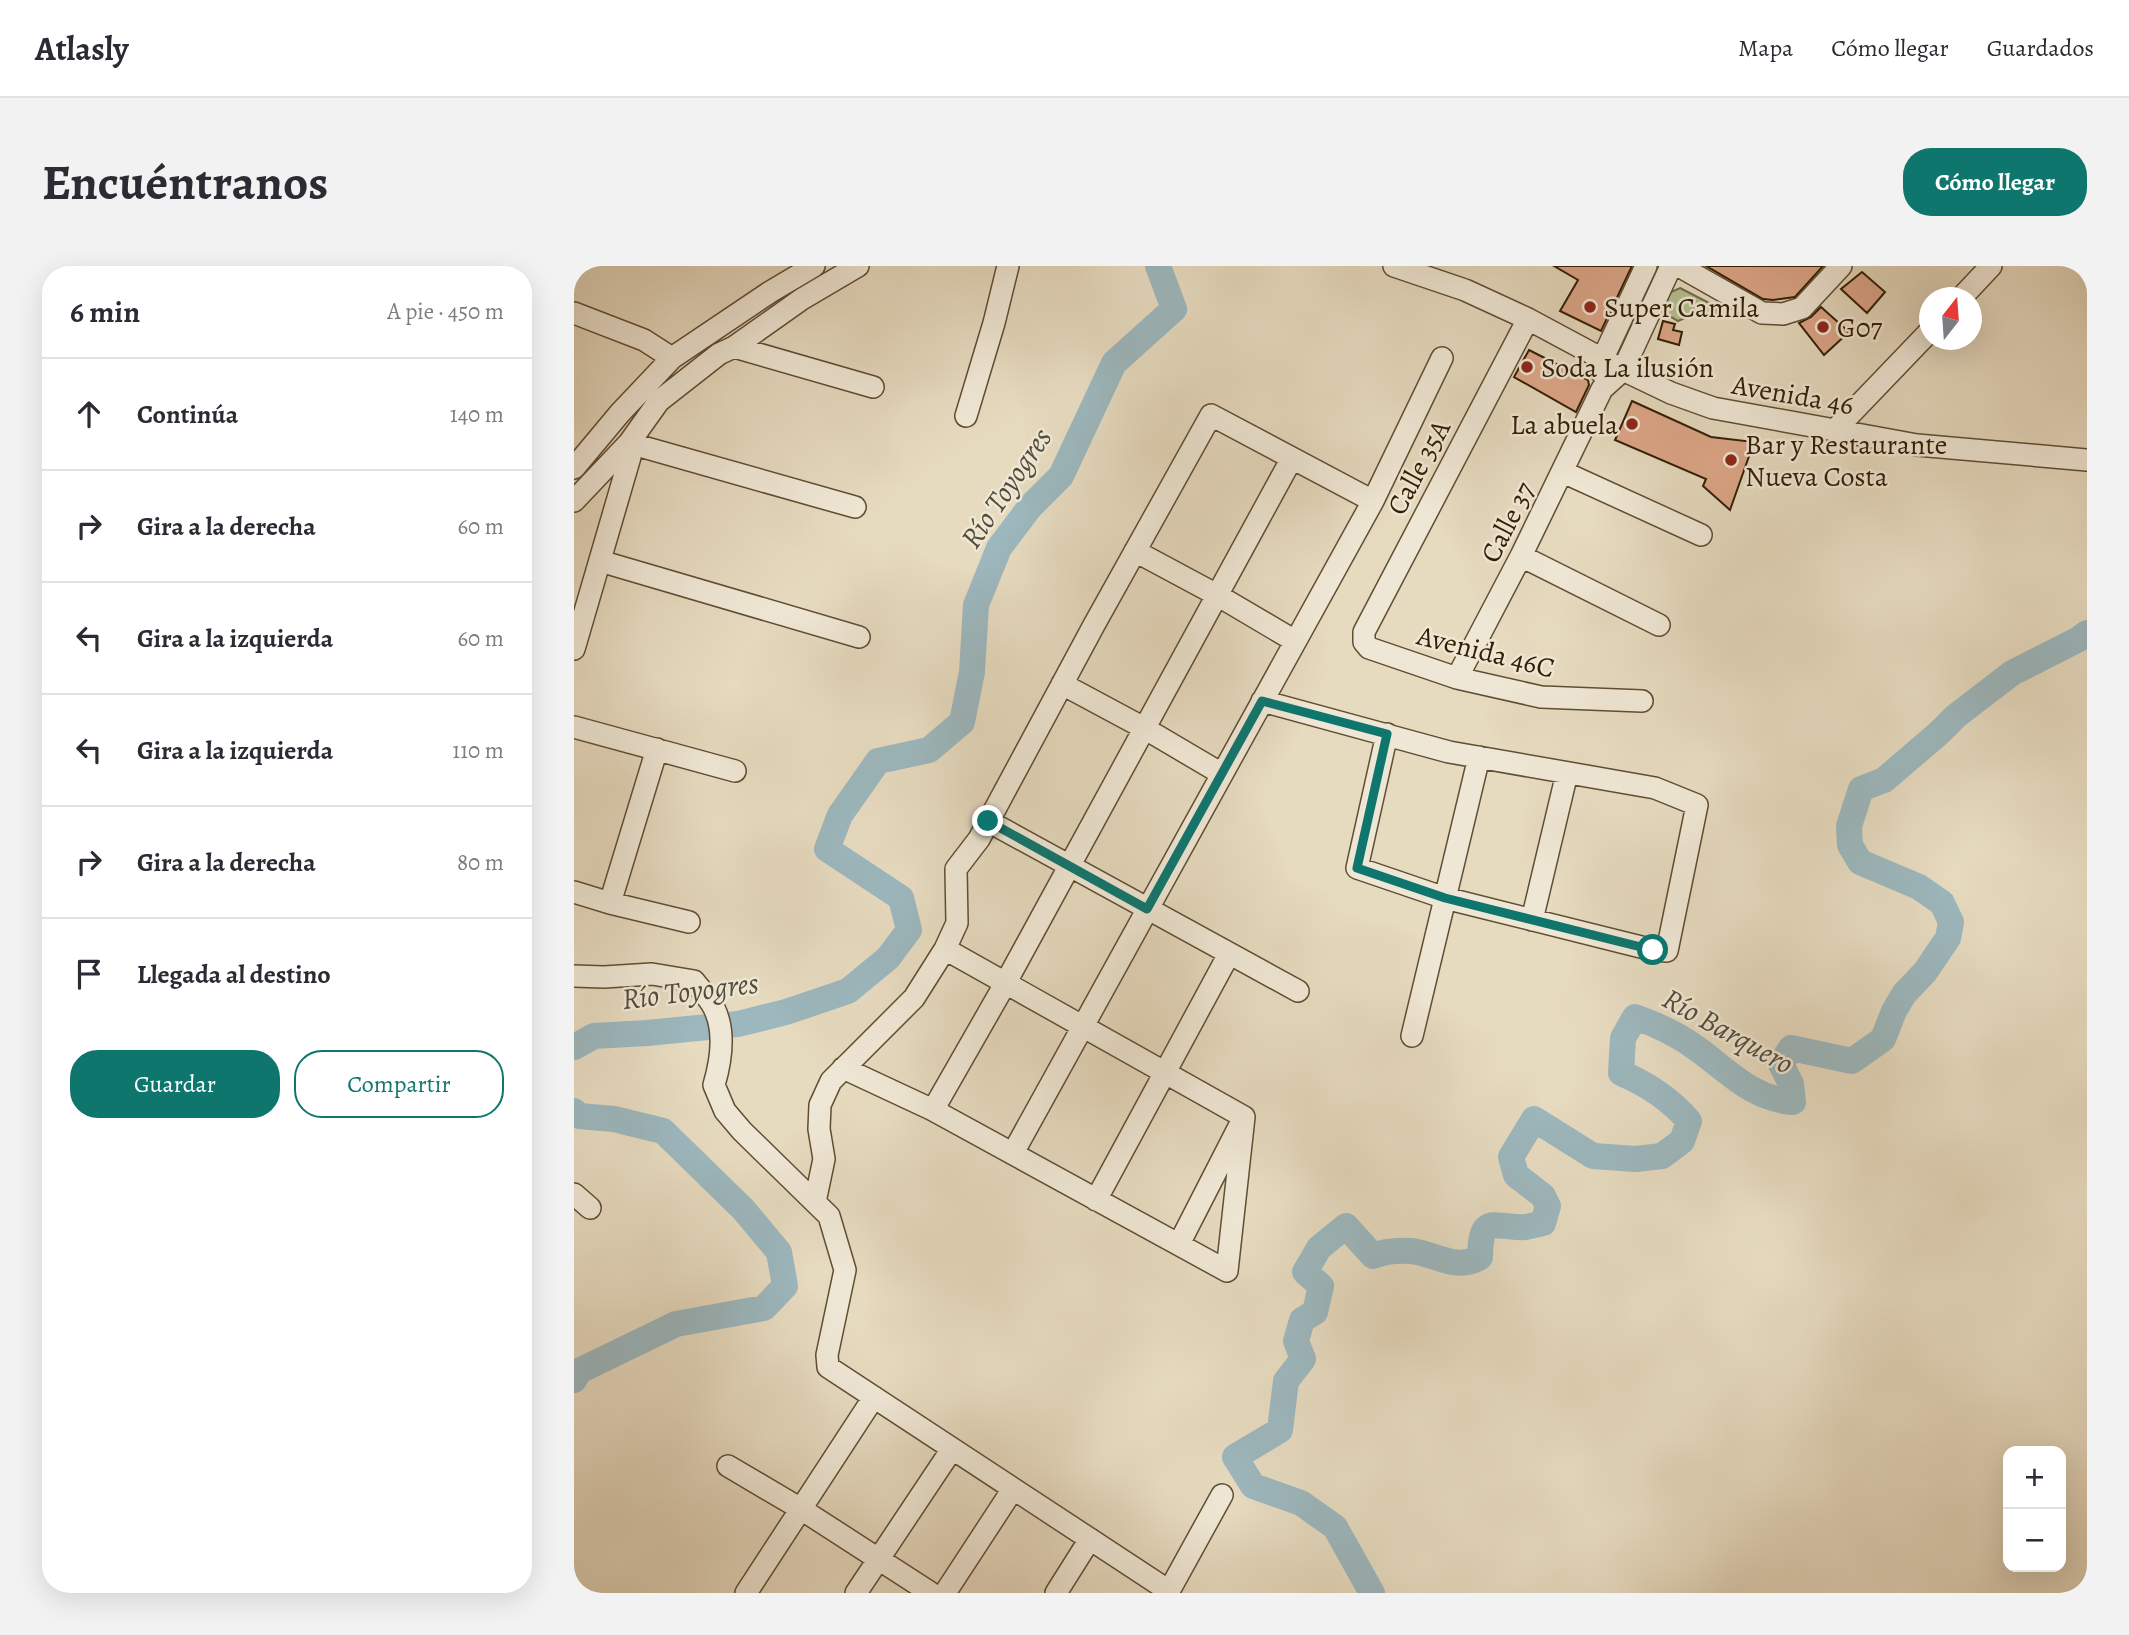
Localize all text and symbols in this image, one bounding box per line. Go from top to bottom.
text: Atlasly [35,26,129,71]
text: Mapa [1738,32,1793,64]
text: Cómo llegar [1831,32,1949,64]
text: Guardados [1987,32,2094,64]
button: Cómo llegar [1903,148,2087,216]
text: Encuéntranos [42,149,328,216]
north arrow [1919,287,1982,350]
place label: Super Camila [1604,289,1759,327]
text: 6 min [70,292,140,332]
text: A pie · 450 m [387,296,504,327]
marker: Super Camila [1582,299,1598,315]
place label: G07 [1837,309,1883,347]
marker: G07 [1815,319,1831,335]
place label: Soda La ilusión [1541,349,1714,387]
marker: Soda La ilusión [1519,359,1535,375]
street label: Avenida 46 [1728,365,1857,424]
icon: ahead [70,395,108,433]
text: Continúa [137,397,238,432]
text: 140 m [450,399,504,430]
place label: La abuela [1510,406,1618,444]
street label: Calle 35A [1378,413,1460,522]
marker: La abuela [1624,416,1640,432]
water label: Río Toyogres [951,420,1061,556]
place label: Bar y Restaurante Nueva Costa [1745,426,1947,496]
marker: Bar y Restaurante Nueva Costa [1723,452,1739,468]
street label: Calle 37 [1471,475,1544,569]
icon: right [70,507,108,545]
text: Gira a la derecha [137,509,316,544]
text: 60 m [457,511,504,542]
street label: Avenida 46C [1412,616,1558,687]
icon: left [70,619,108,657]
text: Gira a la izquierda [137,621,333,656]
text: 60 m [457,623,504,654]
icon: left [70,731,108,769]
text: Gira a la izquierda [137,733,333,768]
text: 110 m [452,735,504,766]
route end [972,805,1003,836]
icon: right [70,843,108,881]
text: Gira a la derecha [137,845,316,880]
text: 80 m [457,847,504,878]
route start [1637,934,1668,965]
icon: arrive [70,955,108,993]
text: Llegada al destino [137,957,331,992]
water label: Río Toyogres [619,963,761,1019]
water label: Río Barquero [1655,979,1801,1083]
button: Guardar [70,1050,280,1118]
button: Compartir [294,1050,504,1118]
map controls [2003,1446,2066,1572]
button: + [2003,1446,2066,1509]
button: − [2003,1509,2066,1572]

